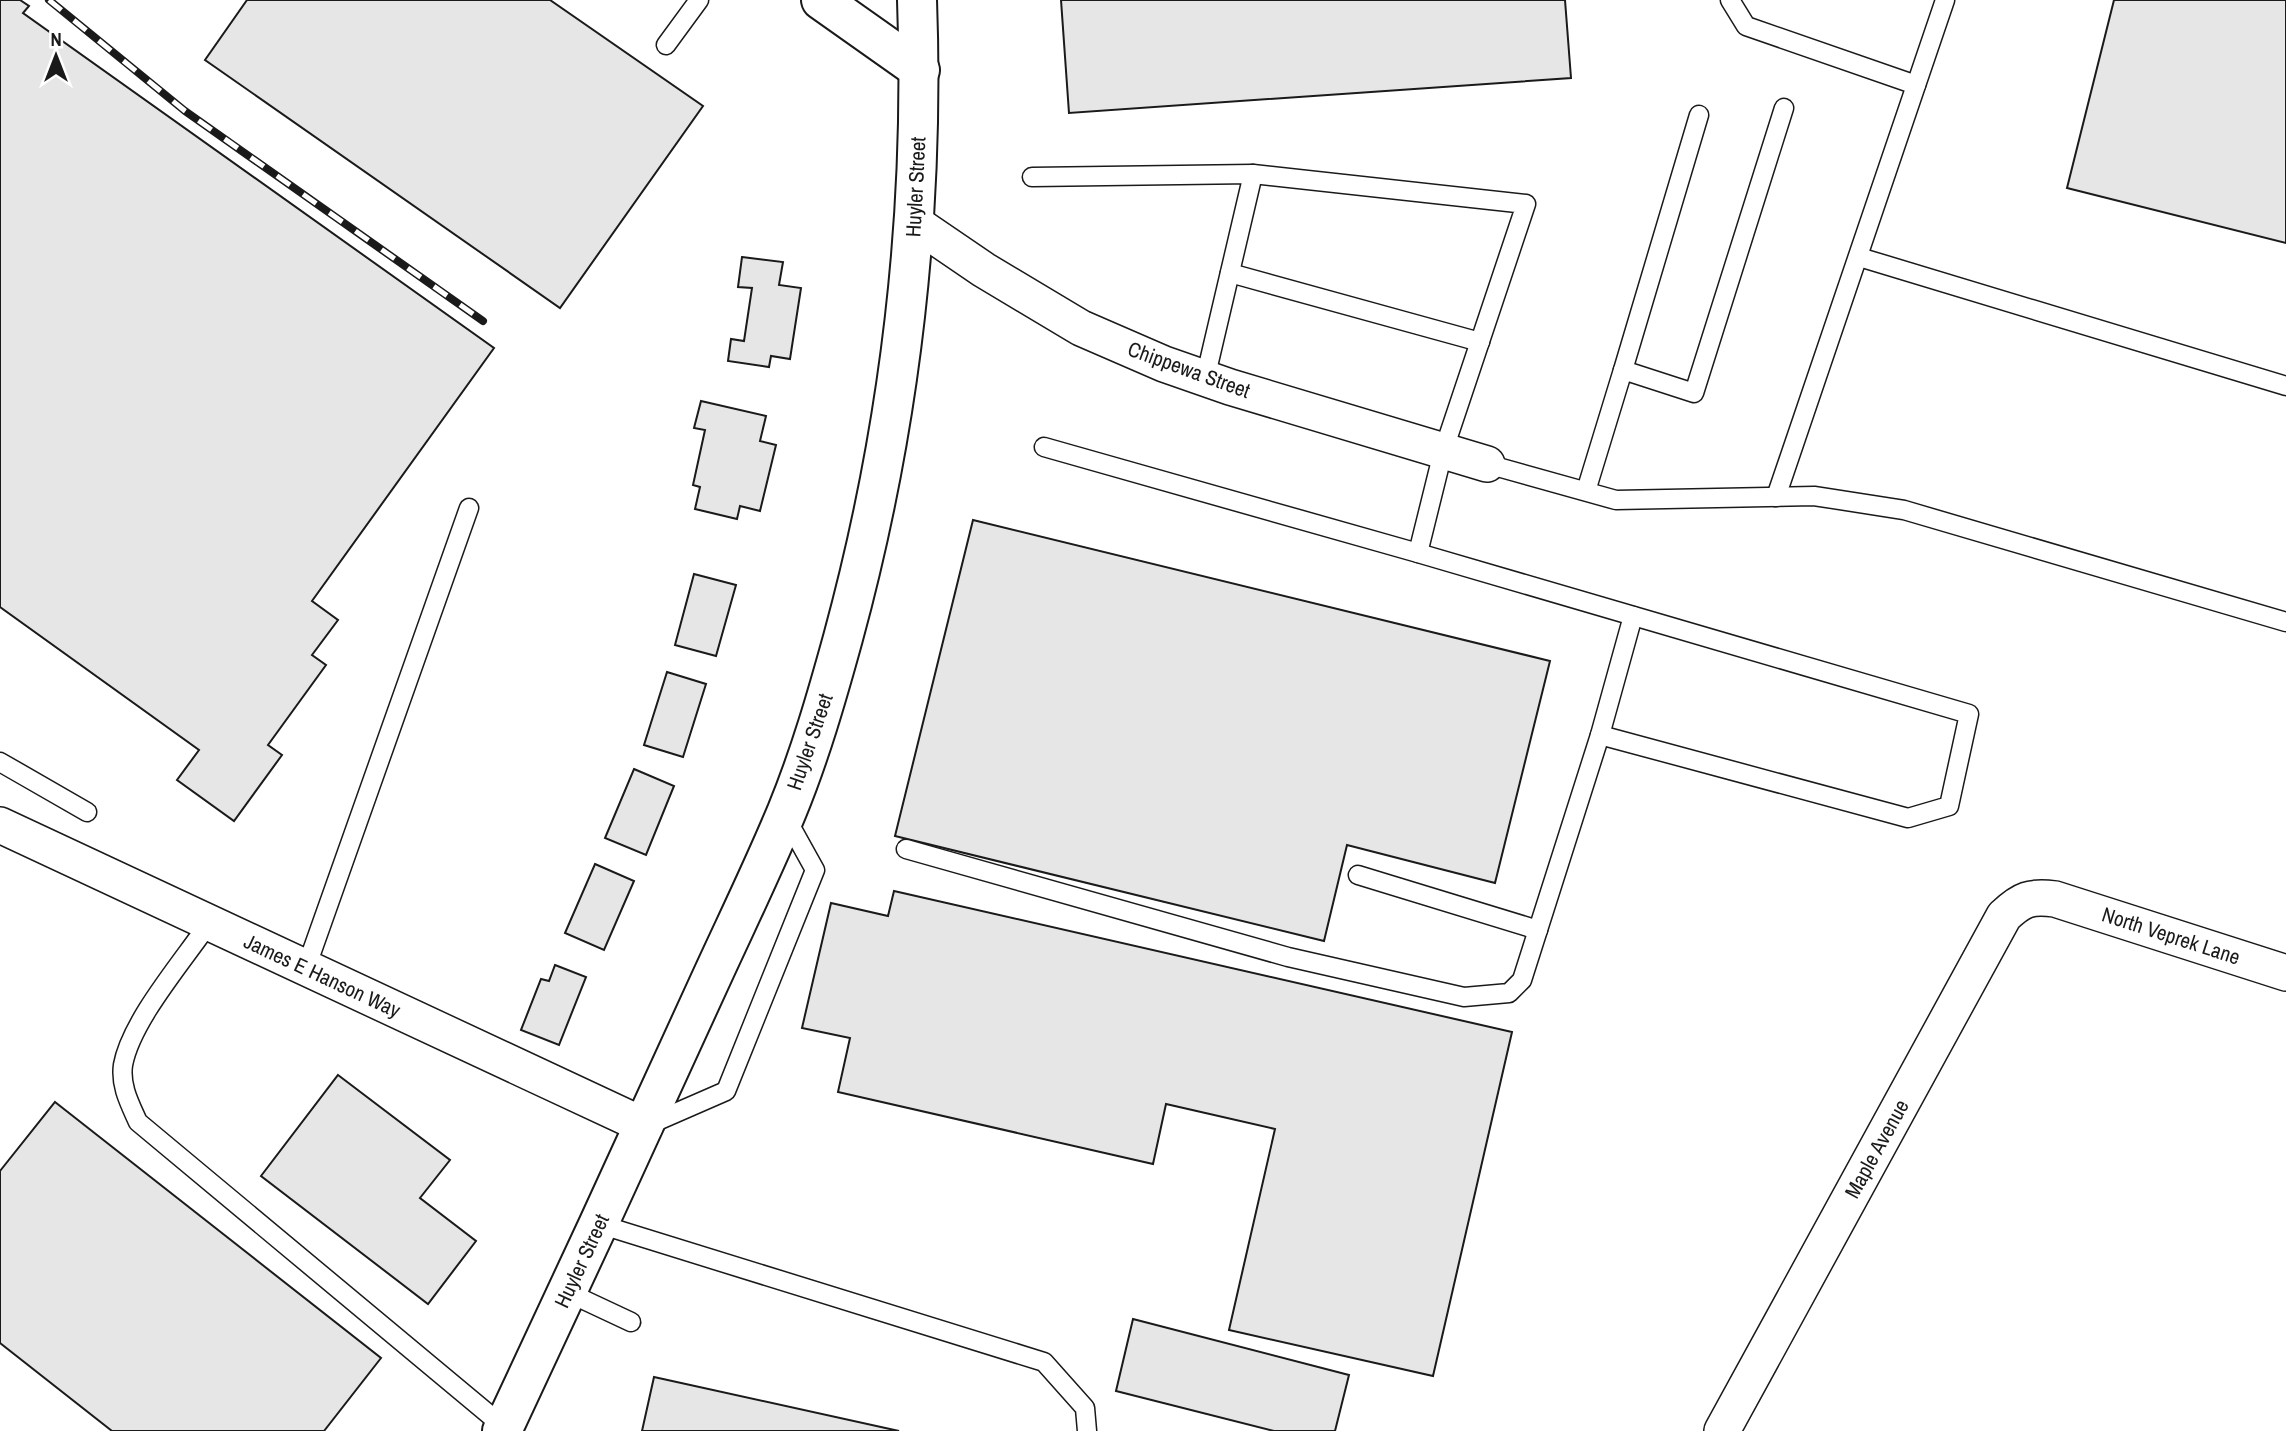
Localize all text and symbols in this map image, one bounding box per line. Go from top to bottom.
north arrow [21,21,91,91]
text: N [50,26,62,52]
street label: Huyler Street [898,136,933,238]
street label: Chippewa Street [1124,334,1255,405]
street label: Huyler Street [779,689,840,794]
street label: North Veprek Lane [2098,900,2244,972]
street label: James E Hanson Way [239,927,406,1025]
street label: Maple Avenue [1837,1094,1916,1203]
street label: Huyler Street [547,1209,616,1312]

